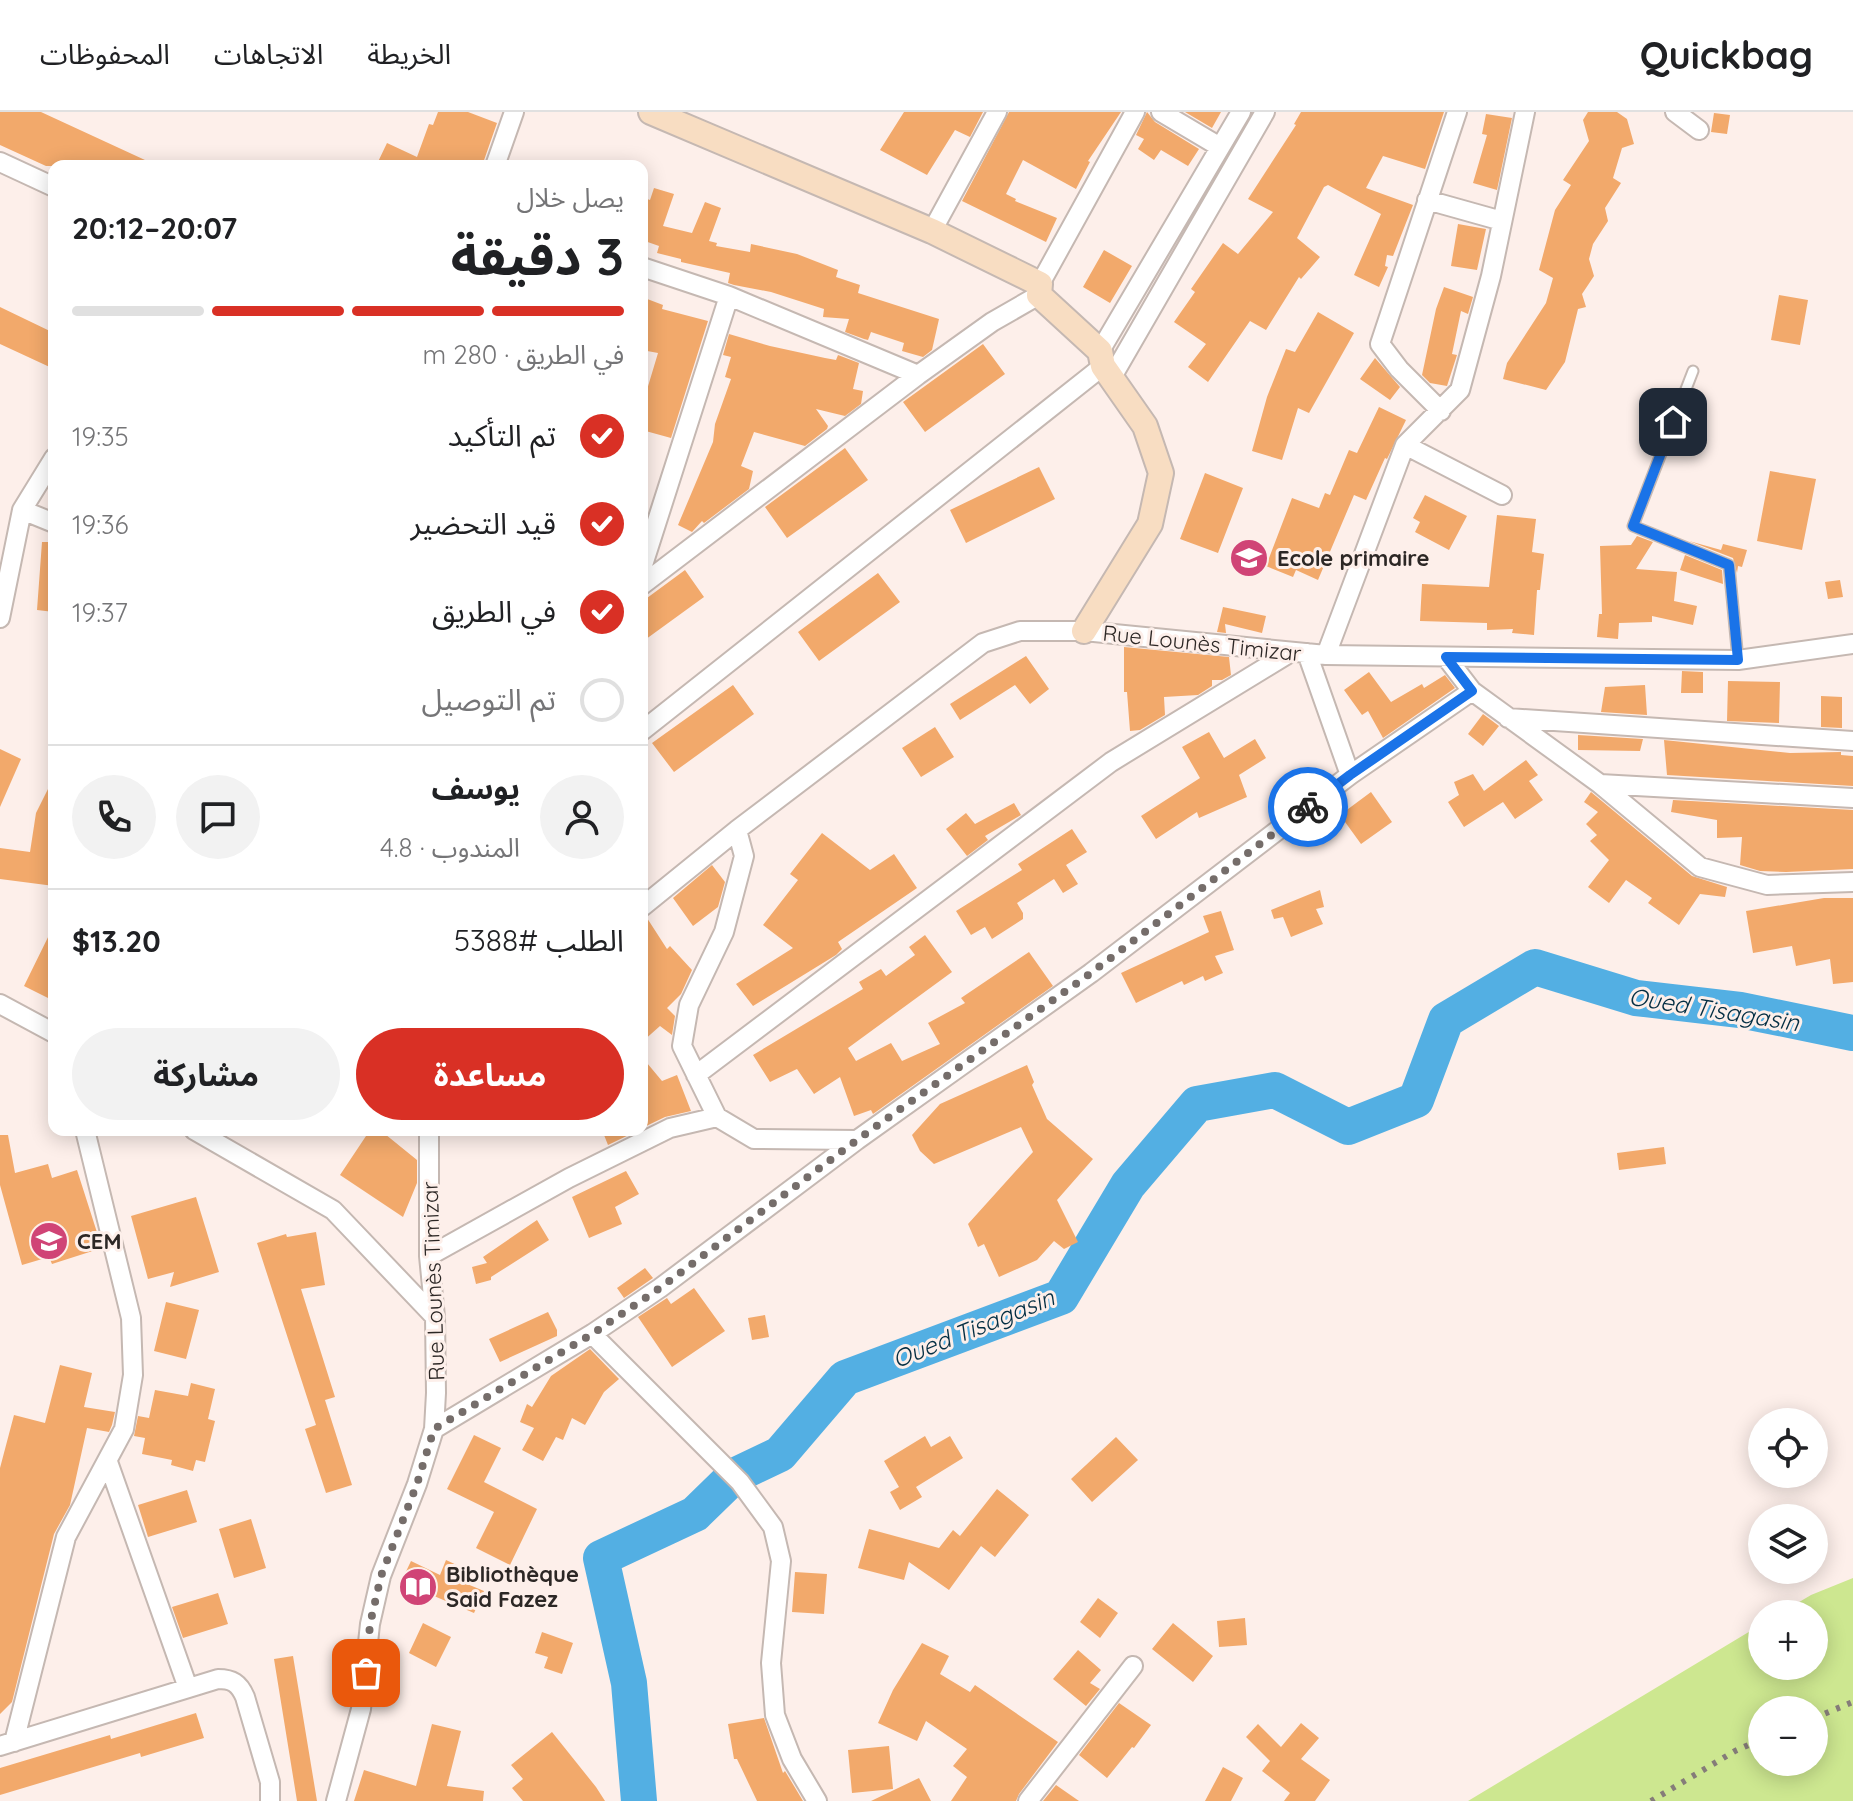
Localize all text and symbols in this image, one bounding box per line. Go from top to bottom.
text: Quickbag [1640,31,1813,79]
text: المحفوظات [40,36,170,71]
text: الاتجاهات [214,36,323,71]
text: الخريطة [367,36,451,71]
text: يصل خلال [517,181,624,214]
text: 20:07–20:12 [72,209,237,247]
text: 3 دقيقة [451,223,624,288]
text: في الطريق · 280 m [422,338,624,371]
pin [1639,388,1707,456]
icon: home [1651,400,1695,444]
icon: check [580,414,624,458]
text: تم التأكيد [448,416,556,454]
text: 19:35 [72,420,129,453]
icon: check [580,502,624,546]
text: قيد التحضير [410,504,556,542]
text: 19:36 [72,508,129,541]
school or university icon: Ecole primaire [1228,537,1270,579]
place label: Ecole primaire [1277,544,1429,572]
icon: check [580,590,624,634]
text: في الطريق [432,592,556,630]
text: 19:37 [72,596,128,629]
street label: Rue Lounès Timizar [1101,619,1303,667]
text: تم التوصيل [422,680,556,718]
courier [1268,767,1348,847]
text: يوسف [432,769,520,807]
button: phone [72,775,156,859]
button: chat [176,775,260,859]
button: person [540,775,624,859]
icon: bike [1286,785,1330,829]
text: المندوب · 4.8 [380,831,520,864]
text: الطلب #5388 [454,921,624,959]
text: $13.20 [72,922,161,960]
water label: Oued Tisagasin [1627,981,1802,1037]
button: مشاركة [72,1028,340,1120]
button: مساعدة [356,1028,624,1120]
street label: Rue Lounès Timizar [416,1180,450,1381]
school or university icon: CEM [28,1220,70,1262]
place label: CEM [77,1227,121,1255]
water label: Oued Tisagasin [888,1281,1059,1374]
map controls [1748,1408,1828,1776]
button: locate [1748,1408,1828,1488]
button: layers [1748,1504,1828,1584]
place label: Bibliothèque Said Fazez [446,1560,579,1613]
library icon: Bibliothèque Said Fazez [397,1566,439,1608]
button: + [1748,1600,1828,1680]
pin [332,1639,400,1707]
icon: bag [344,1651,388,1695]
button: − [1748,1696,1828,1776]

